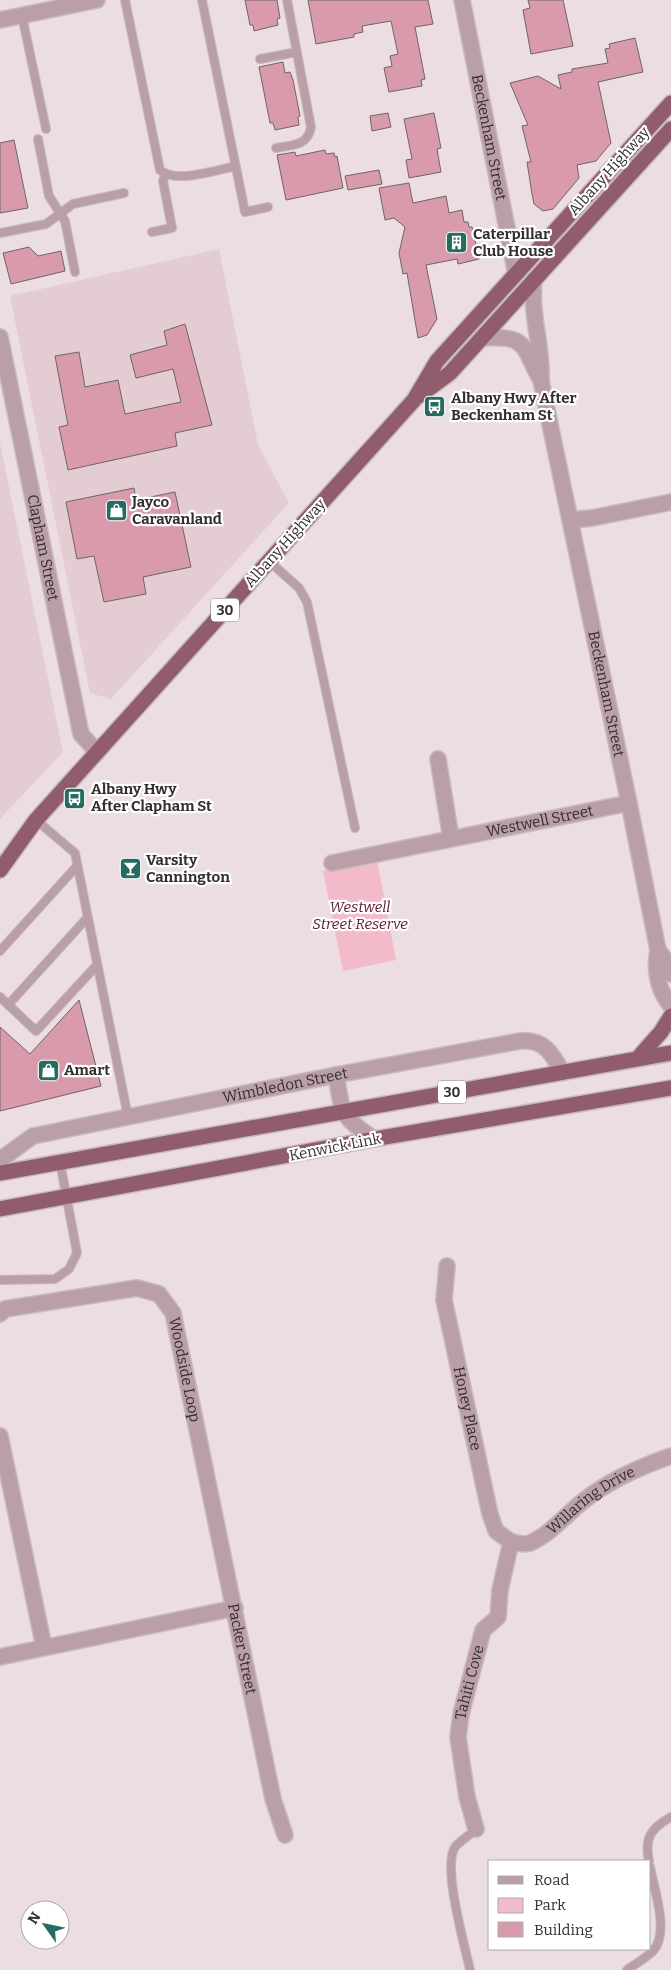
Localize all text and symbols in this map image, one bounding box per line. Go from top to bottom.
street label: Beckenham Street [468,73,510,203]
street label: Albany Highway [565,123,653,219]
place label: Caterpillar Club House [473,225,553,260]
building icon: Caterpillar Club House [445,231,469,255]
place label: Albany Hwy After Beckenham St [451,389,576,424]
bus stop icon: Albany Hwy After Beckenham St [423,395,447,419]
street label: Clapham Street [23,493,63,603]
place label: Jayco Caravanland [131,493,222,528]
street label: Albany Highway [241,495,329,591]
shop icon: Jayco Caravanland [104,499,128,523]
road number: 30 [211,598,239,622]
street label: Beckenham Street [584,629,628,759]
place label: Albany Hwy After Clapham St [91,780,212,815]
bus stop icon: Albany Hwy After Clapham St [63,786,87,810]
street label: Westwell Street [485,801,596,841]
place label: Varsity Cannington [146,851,230,886]
bar icon: Varsity Cannington [118,857,142,881]
park label: Westwell Street Reserve [312,898,408,933]
shop icon: Amart [36,1058,60,1082]
place label: Amart [64,1061,110,1079]
street label: Wimbledon Street [221,1064,350,1107]
road number: 30 [438,1080,466,1104]
street label: Kenwick Link [288,1129,383,1165]
street label: Woodside Loop [165,1316,204,1424]
street label: Honey Place [450,1365,485,1452]
street label: Willaring Drive [543,1463,638,1538]
street label: Packer Street [224,1602,260,1696]
street label: Tahiti Cove [451,1643,488,1720]
legend [488,1860,651,1950]
text: Road [534,1871,569,1889]
text: Park [534,1896,566,1914]
north arrow [20,1900,70,1950]
text: N [24,1909,45,1927]
text: Building [534,1921,593,1939]

